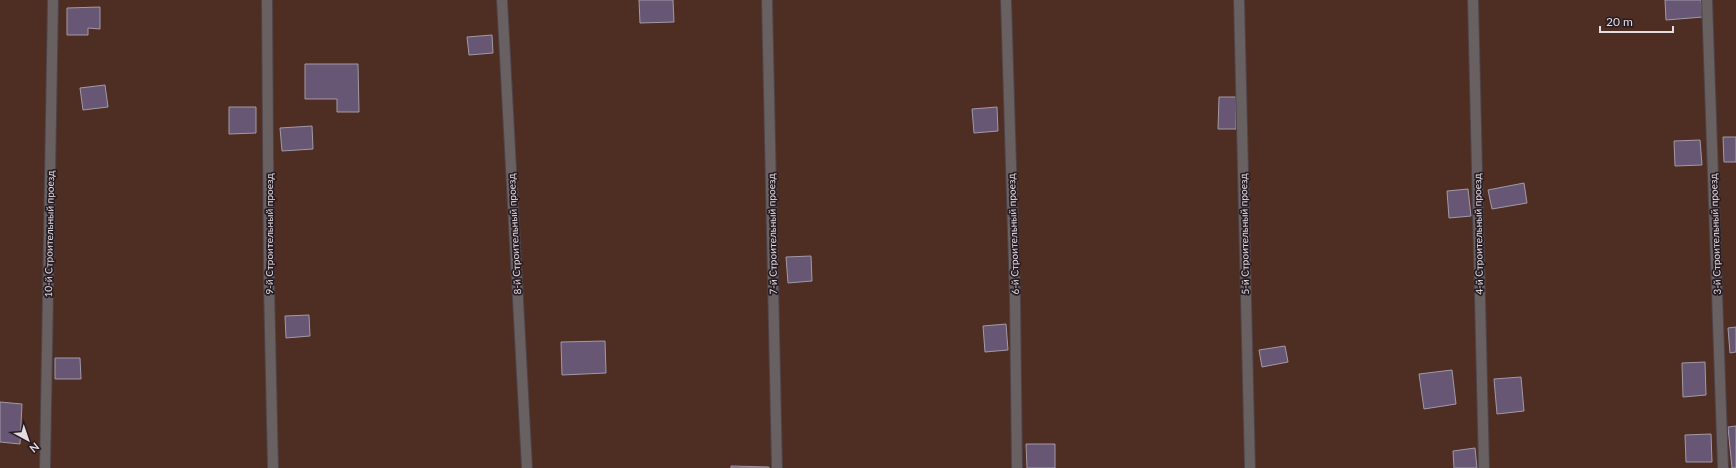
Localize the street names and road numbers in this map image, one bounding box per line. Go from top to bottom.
street label: 10-й Строительный проезд [42,170,56,298]
street label: 9-й Строительный проезд [263,173,275,295]
street label: 8-й Строительный проезд [505,173,523,295]
street label: 7-й Строительный проезд [765,173,779,295]
street label: 6-й Строительный проезд [1005,173,1021,295]
street label: 5-й Строительный проезд [1237,173,1251,295]
street label: 4-й Строительный проезд [1471,173,1485,295]
street label: 3-й Строительный проезд [1707,173,1723,295]

